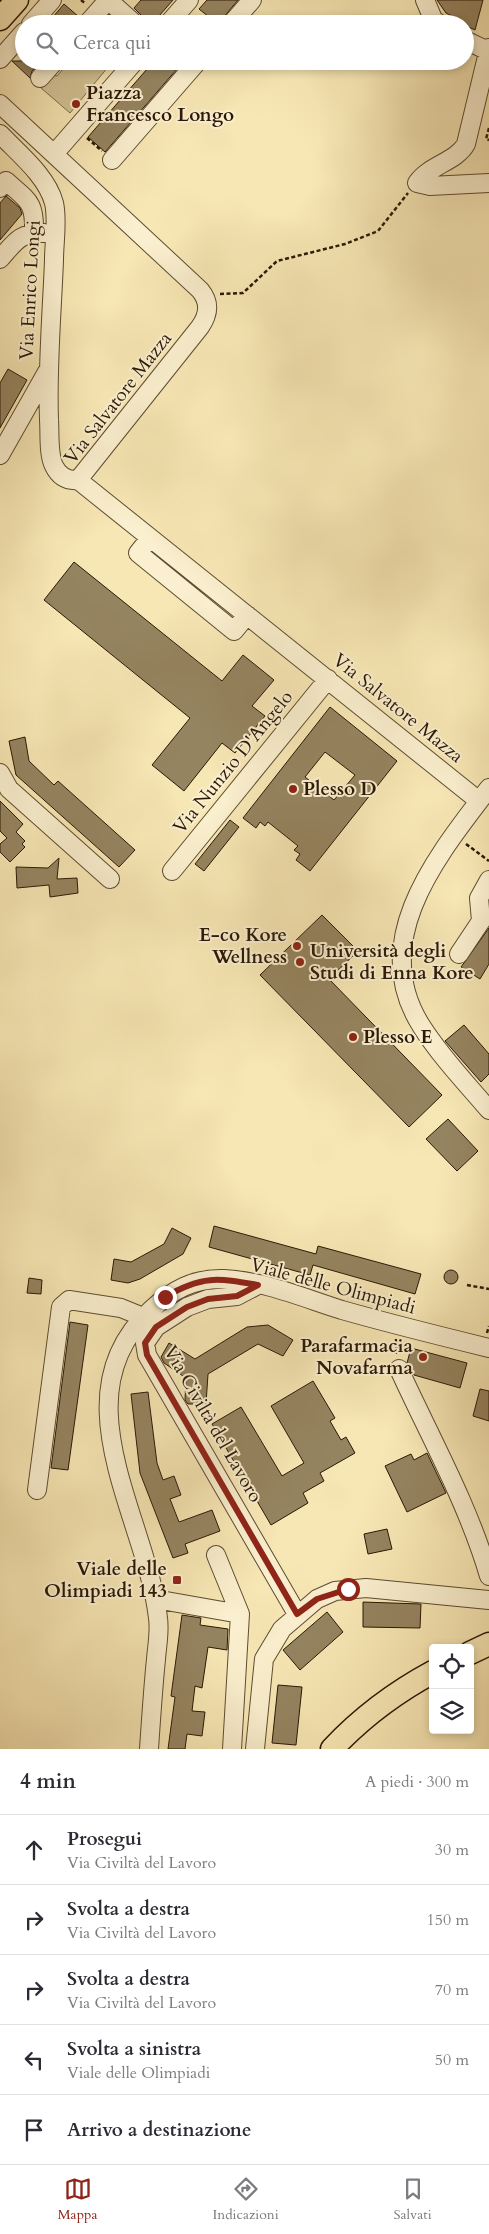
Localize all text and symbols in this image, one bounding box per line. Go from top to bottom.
search box [15,15,474,70]
icon: search [33,29,61,57]
text: Cerca qui [73,30,151,56]
place label: Piazza Francesco Longo [86,80,234,128]
marker: Piazza Francesco Longo [70,98,82,110]
street label: Via Enrico Longi [13,219,47,361]
street label: Via Salvatore Mazza [58,326,178,470]
street label: Via Salvatore Mazza [327,647,469,769]
street label: Via Nunzio D'Angelo [167,685,299,839]
place label: Plesso D [303,776,377,802]
marker: Plesso D [287,783,299,795]
place label: E-co Kore Wellness [199,922,287,970]
place label: Università degli Studi di Enna Kore [310,938,474,986]
marker: E-co Kore Wellness [291,940,303,952]
marker: Università degli Studi di Enna Kore [294,956,306,968]
place label: Plesso E [363,1024,432,1050]
marker: Plesso E [347,1031,359,1043]
street label: Viale delle Olimpiadi [248,1251,418,1321]
route end [154,1286,177,1309]
place label: Parafarmacia Novafarma [300,1333,414,1381]
street label: Via Civiltà del Lavoro [157,1341,269,1507]
marker: Parafarmacia Novafarma [417,1351,429,1363]
place label: Viale delle Olimpiadi 143 [44,1556,167,1604]
marker: Viale delle Olimpiadi 143 [171,1574,183,1586]
route start [337,1578,360,1601]
map controls [429,1644,474,1734]
button: locate [429,1644,474,1689]
button: layers [429,1689,474,1734]
text: 4 min [20,1767,76,1796]
text: A piedi · 300 m [365,1771,469,1793]
text: Prosegui [67,1826,142,1852]
icon: ahead [20,1836,48,1864]
text: 30 m [435,1839,469,1861]
text: Via Civiltà del Lavoro [67,1852,216,1874]
text: Svolta a destra [67,1896,190,1922]
icon: right [20,1906,48,1934]
text: 150 m [427,1909,469,1931]
text: Via Civiltà del Lavoro [67,1922,216,1944]
text: Svolta a destra [67,1966,190,1992]
icon: right [20,1976,48,2004]
text: 70 m [435,1979,469,2001]
text: Via Civiltà del Lavoro [67,1992,216,2014]
text: Svolta a sinistra [67,2036,201,2062]
icon: left [20,2046,48,2074]
text: 50 m [435,2049,469,2071]
text: Viale delle Olimpiadi [67,2062,210,2084]
icon: arrive [20,2116,48,2144]
text: Arrivo a destinazione [67,2117,251,2143]
tab: Mappa [57,2175,98,2224]
tab: Indicazioni [212,2175,279,2224]
tab: Salvati [393,2175,432,2224]

